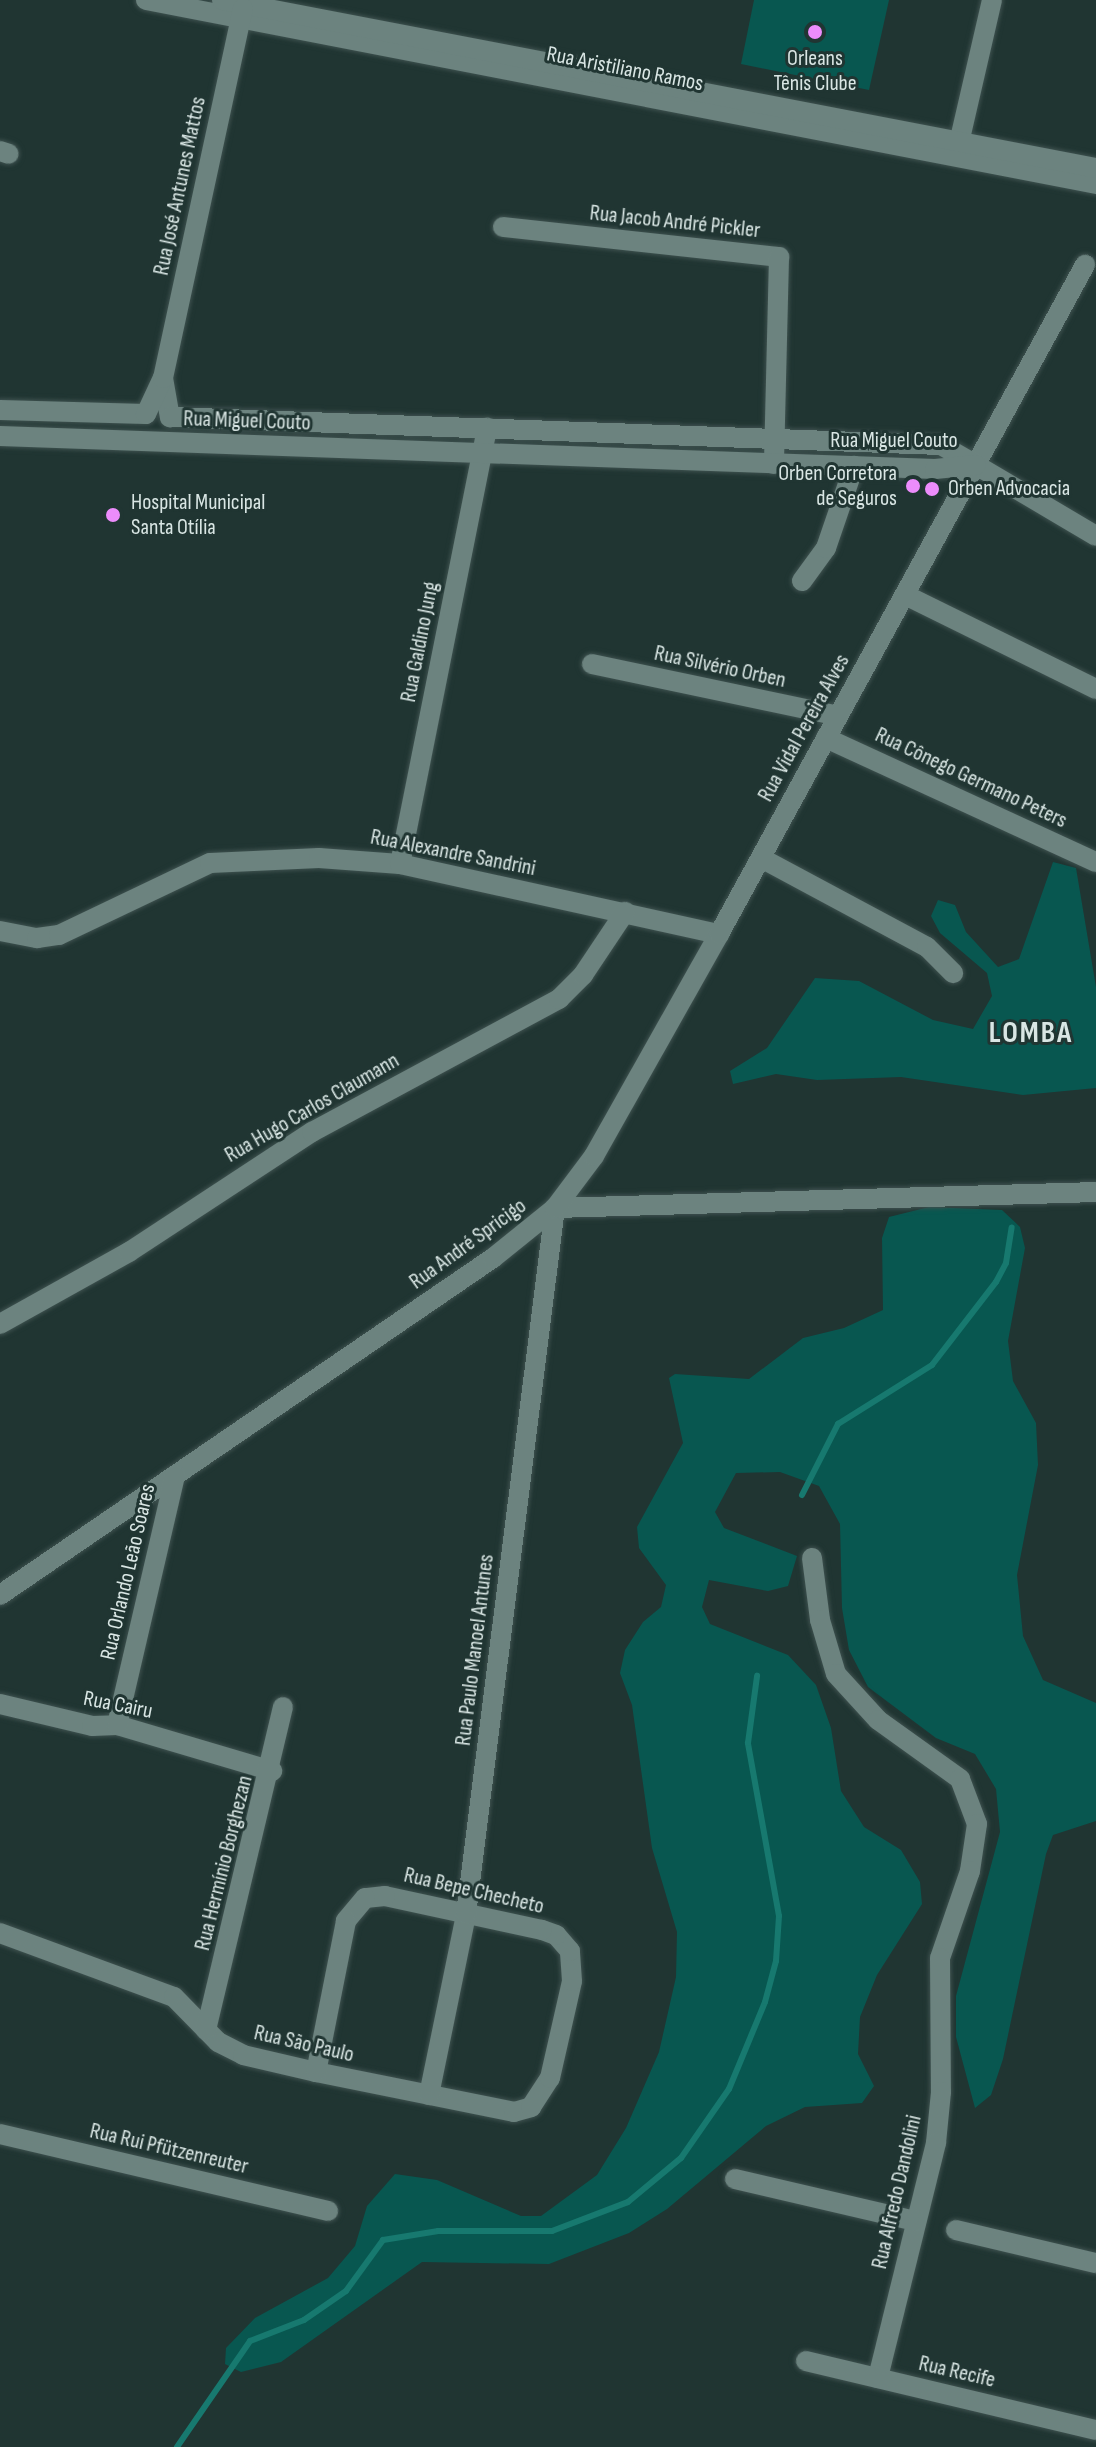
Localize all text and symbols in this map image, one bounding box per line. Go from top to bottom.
marker: Orleans Tênis Clube [806,23,824,41]
street label: Rua Aristiliano Ramos [544,41,706,97]
place label: Orleans Tênis Clube [773,45,857,96]
street label: Rua José Antunes Mattos [148,94,212,278]
street label: Rua Jacob André Pickler [588,200,762,244]
street label: Rua Miguel Couto [183,406,311,436]
street label: Rua Miguel Couto [830,428,958,454]
place label: Orben Corretora de Seguros [778,460,897,512]
place label: Orben Advocacia [948,476,1070,502]
marker: Orben Corretora de Seguros [904,477,922,495]
marker: Orben Advocacia [923,480,941,498]
place label: Hospital Municipal Santa Otília [131,489,265,540]
marker: Hospital Municipal Santa Otília [102,504,124,526]
street label: Rua Galdino Jung [395,580,445,704]
street label: Rua Silvério Orben [652,640,788,694]
street label: Rua Vidal Pereira Alves [753,650,855,806]
street label: Rua Cônego Germano Peters [871,722,1071,834]
street label: Rua Alexandre Sandrini [368,824,538,882]
district label: LOMBA [989,1015,1073,1051]
street label: Rua Hugo Carlos Claumann [220,1047,404,1169]
street label: Rua André Spricigo [405,1193,531,1295]
street label: Rua Orlando Leão Soares [95,1481,161,1663]
street label: Rua Paulo Manoel Antunes [450,1553,500,1747]
street label: Rua Cairu [81,1685,155,1725]
street label: Rua Hermínio Borghezan [189,1773,259,1953]
street label: Rua Bepe Checheto [401,1862,547,1920]
street label: Rua São Paulo [251,2020,357,2068]
street label: Rua Alfredo Dandolini [866,2112,928,2272]
street label: Rua Rui Pfützenreuter [87,2118,251,2180]
street label: Rua Recife [916,2350,998,2394]

